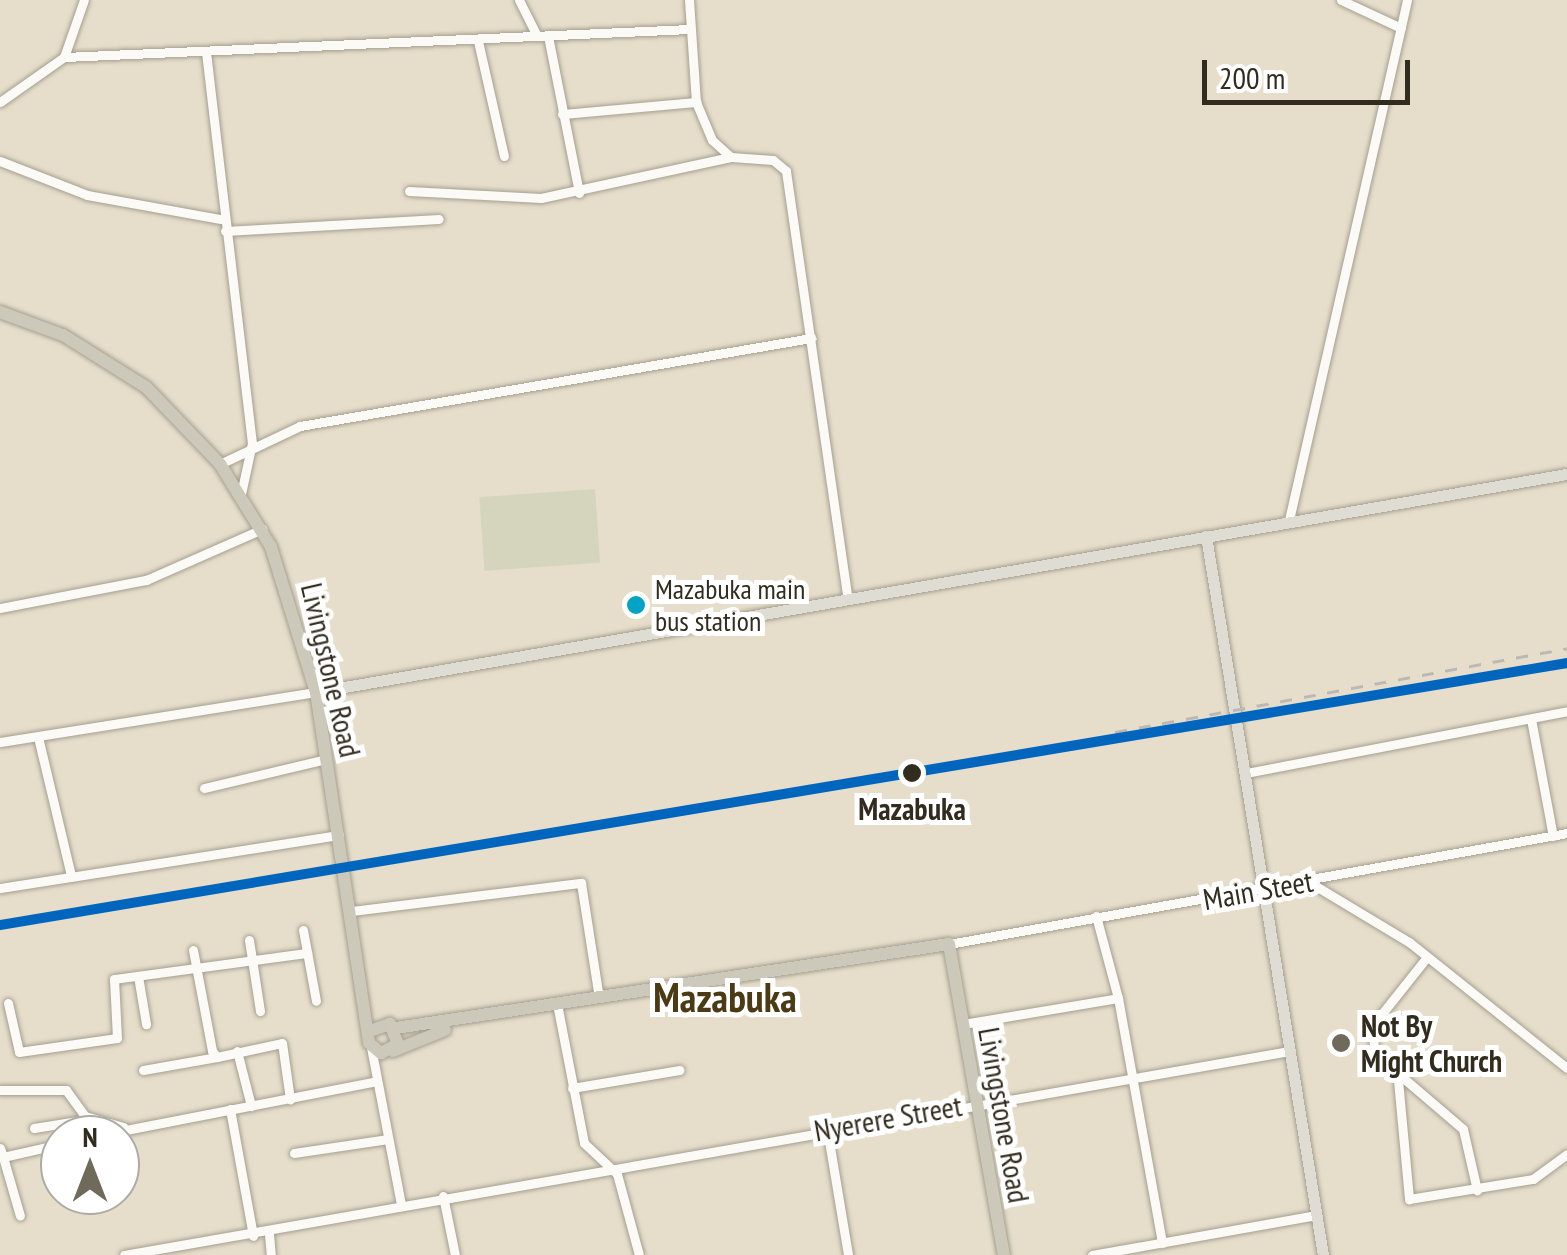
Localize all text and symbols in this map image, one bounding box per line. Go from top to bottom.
scale bar [1207,40,1414,102]
text: 200 m [1219,58,1285,97]
place label: Mazabuka main bus station [655,572,805,638]
street label: Livingstone Road [294,579,368,761]
marker: Mazabuka main bus station [626,595,646,615]
marker: Mazabuka [899,760,925,786]
place label: Mazabuka [858,791,966,827]
street label: Main Steet [1200,863,1316,917]
district label: Mazabuka [653,973,797,1021]
place label: Not By Might Church [1361,1008,1503,1078]
street label: Livingstone Road [971,1024,1037,1206]
marker: Not By Might Church [1330,1032,1352,1054]
street label: Nyerere Street [811,1087,965,1149]
north arrow [40,1115,140,1215]
text: N [82,1118,98,1155]

